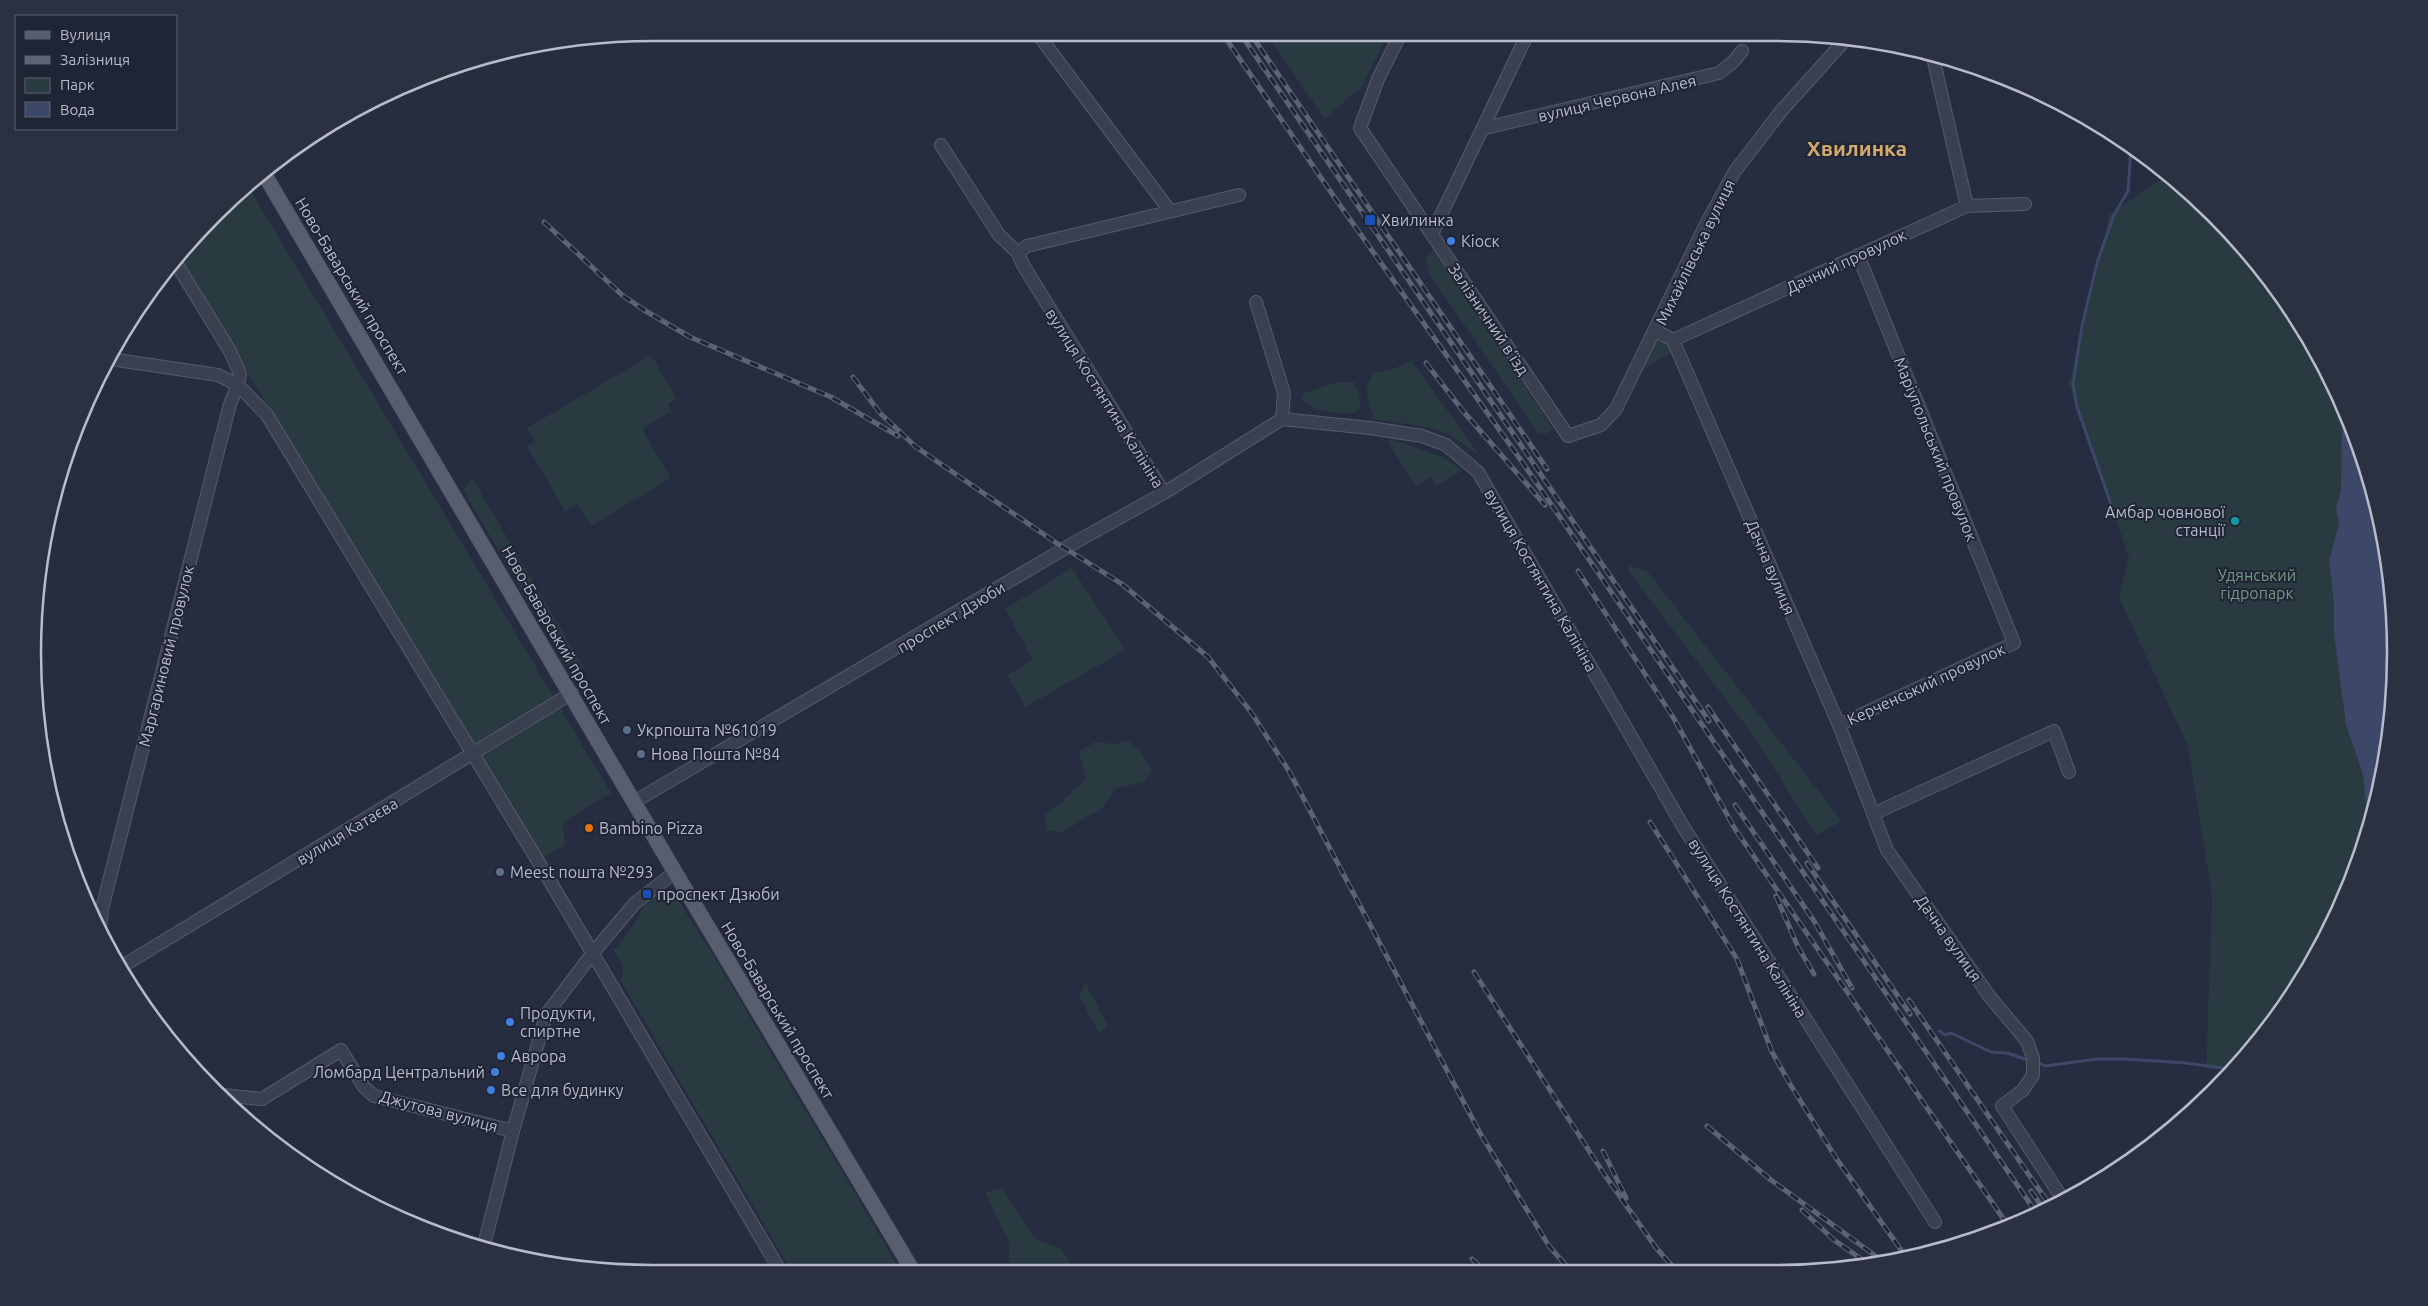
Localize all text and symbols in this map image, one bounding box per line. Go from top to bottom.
legend [15,15,178,130]
text: Вулиця [60,26,111,43]
text: Залізниця [60,51,130,68]
street label: вулиця Червона Алея [1536,71,1698,125]
text: Парк [60,76,95,93]
text: Вода [60,101,95,118]
district label: Хвилинка [1807,136,1907,160]
street label: Михайлівська вулиця [1652,176,1738,328]
street label: Ново-Баварський проспект [292,194,412,378]
place label: Хвилинка [1381,211,1454,229]
marker: Хвилинка [1363,213,1377,227]
street label: Дачний провулок [1783,225,1909,297]
place label: Кіоск [1461,232,1500,250]
marker: Кіоск [1445,235,1457,247]
street label: Залізничний в’їзд [1445,260,1533,378]
street label: вулиця Костянтина Калініна [1042,305,1168,491]
street label: Маріупольський провулок [1891,354,1981,544]
street label: вулиця Костянтина Калініна [1481,485,1601,675]
place label: Амбар човнової станції [2105,503,2226,539]
marker: Амбар човнової станції [2229,515,2241,527]
street label: Дачна вулиця [1743,517,1799,617]
street label: Ново-Баварський проспект [498,542,616,728]
street label: Маргариновий провулок [135,563,197,749]
park label: Удянський гідропарк [2218,566,2296,602]
street label: проспект Дзюби [894,578,1008,656]
street label: Керченський провулок [1844,639,2008,729]
place label: Укрпошта №61019 [637,721,777,739]
marker: Укрпошта №61019 [621,724,633,736]
place label: Нова Пошта №84 [651,745,780,763]
marker: Нова Пошта №84 [635,748,647,760]
street label: вулиця Катаєва [293,794,401,868]
place label: Bambino Pizza [599,819,703,837]
marker: Bambino Pizza [583,822,595,834]
street label: вулиця Костянтина Калініна [1685,835,1811,1021]
place label: Meest пошта №293 [510,863,654,881]
marker: Meest пошта №293 [494,866,506,878]
place label: проспект Дзюби [657,885,780,903]
marker: проспект Дзюби [641,888,653,900]
street label: Дачна вулиця [1912,891,1986,985]
street label: Ново-Баварський проспект [718,918,838,1102]
place label: Продукти, спиртне [520,1004,596,1040]
marker: Продукти, спиртне [504,1016,516,1028]
place label: Аврора [511,1047,567,1065]
marker: Аврора [495,1050,507,1062]
place label: Ломбард Центральний [313,1063,485,1081]
marker: Ломбард Центральний [489,1066,501,1078]
place label: Все для будинку [501,1081,624,1099]
marker: Все для будинку [485,1084,497,1096]
street label: Джутова вулиця [378,1087,500,1135]

